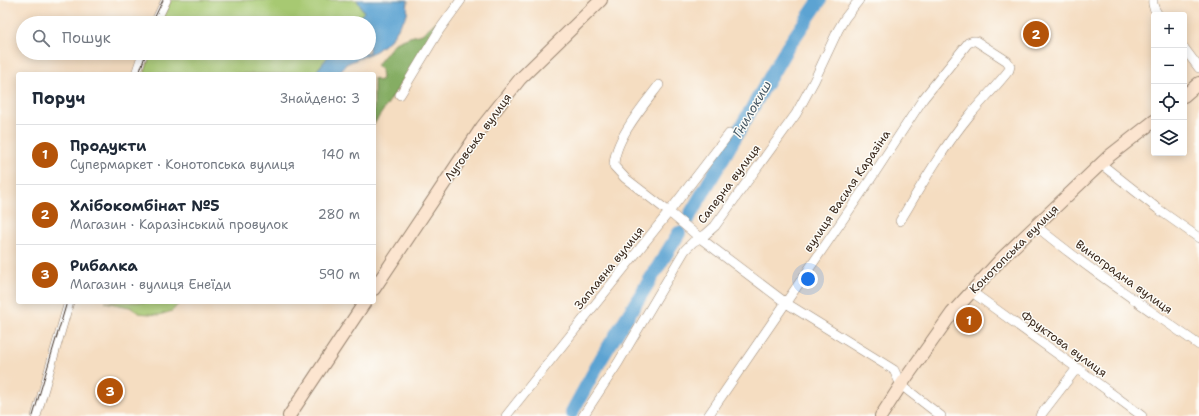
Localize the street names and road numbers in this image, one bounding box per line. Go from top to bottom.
street label: Луговська вулиця [441,90,515,184]
street label: вулиця Василя Каразіна [800,126,894,255]
street label: Саперна вулиця [694,141,764,227]
street label: Конотопська вулиця [966,201,1062,297]
street label: Заплавна вулиця [571,223,647,313]
street label: Виноградна вулиця [1072,236,1176,318]
street label: Фруктова вулиця [1018,307,1110,381]

